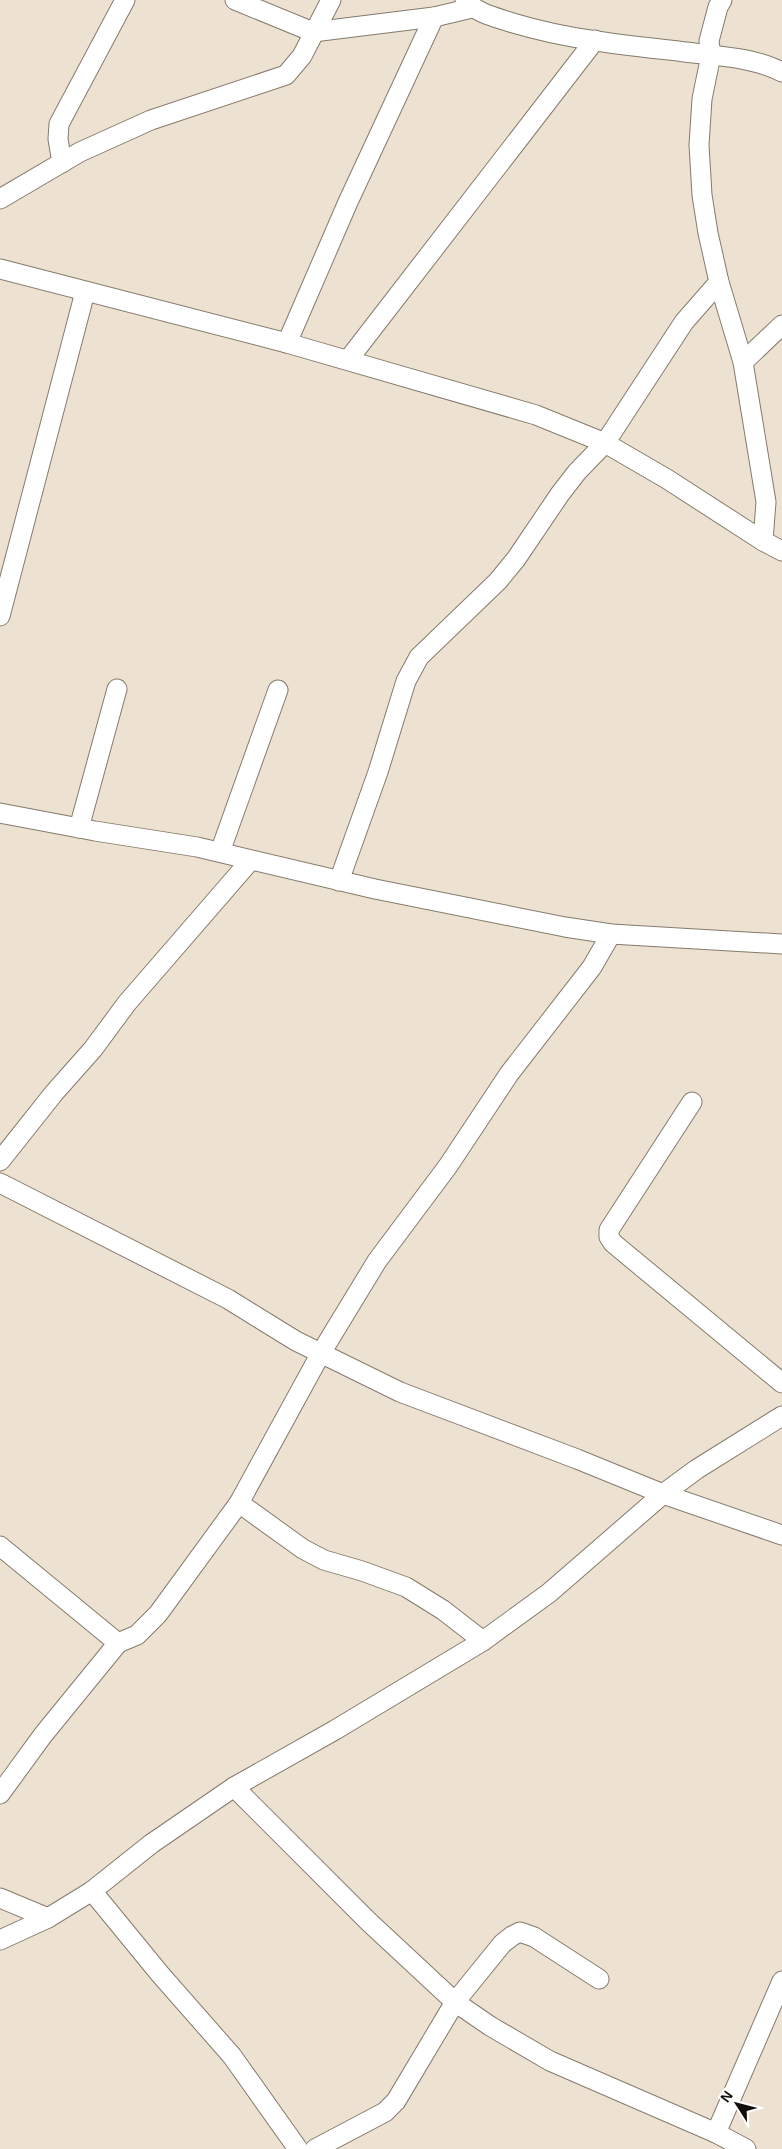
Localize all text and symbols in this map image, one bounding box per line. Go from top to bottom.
north arrow [712,2079,762,2129]
text: N [717,2088,736,2105]

